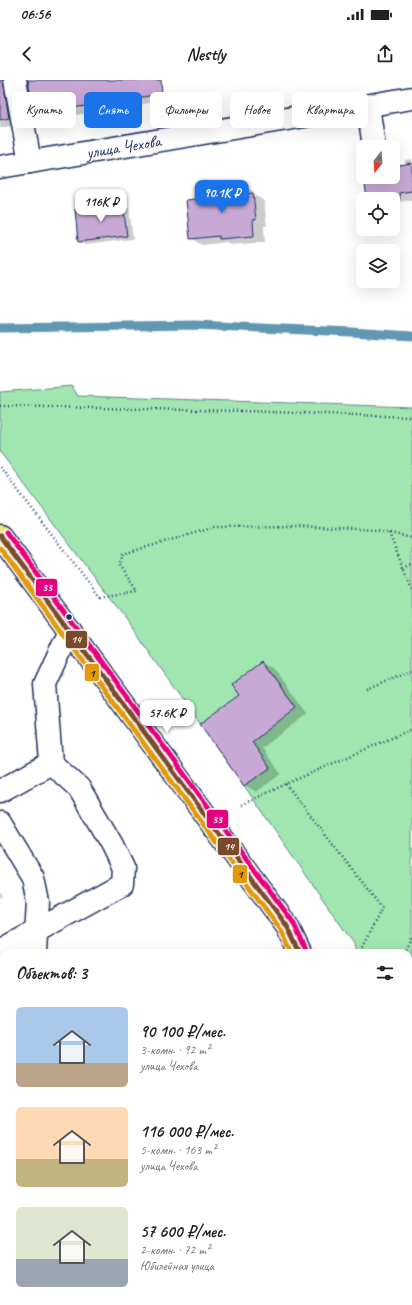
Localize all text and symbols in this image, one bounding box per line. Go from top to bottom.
text: 06:56 [20,5,50,24]
icon: back [16,43,38,65]
text: Nestly [187,43,225,65]
icon: share [374,43,396,65]
chip: Купить [12,92,76,128]
chip: Снять [84,92,142,128]
chip: Фильтры [150,92,222,128]
chip: Новое [230,92,284,128]
chip: Квартира [292,92,368,128]
street label: улица Чехова [84,130,164,164]
north arrow [356,140,400,184]
map controls [356,140,400,288]
pin: 90.1K ₽ [185,180,259,214]
text: 90.1K ₽ [204,185,240,201]
pin: 116K ₽ [68,189,134,223]
button: locate [356,192,400,236]
text: 116K ₽ [84,194,118,210]
button: layers [356,244,400,288]
line badge: 33 [35,578,58,597]
text: 33 [42,580,53,594]
unlabelled marker [64,612,74,622]
line badge: 14 [65,630,88,649]
text: 14 [71,632,83,646]
line badge: 1 [84,663,100,682]
text: 1 [90,666,96,680]
pin: 57.6K ₽ [130,700,204,734]
text: 57.6K ₽ [149,705,185,721]
line badge: 33 [206,809,229,829]
text: 33 [212,812,223,826]
line badge: 14 [217,837,240,856]
text: 14 [224,839,236,853]
line badge: 1 [232,864,248,884]
text: 1 [238,867,244,881]
icon: filters [374,962,396,984]
text: Объектов: 3 [16,963,87,984]
text: 90 100 ₽/мес. [140,1021,225,1042]
icon: home [48,1023,96,1071]
text: 3-комн. · 92 m² [140,1042,210,1058]
text: улица Чехова [140,1058,197,1074]
text: 116 000 ₽/мес. [140,1121,234,1142]
icon: home [48,1123,96,1171]
text: 5-комн. · 163 m² [140,1142,216,1158]
text: улица Чехова [140,1158,197,1174]
text: 57 600 ₽/мес. [140,1221,226,1242]
icon: home [48,1223,96,1271]
text: 2-комн. · 72 m² [140,1242,210,1258]
text: Юбилейная улица [140,1258,214,1274]

